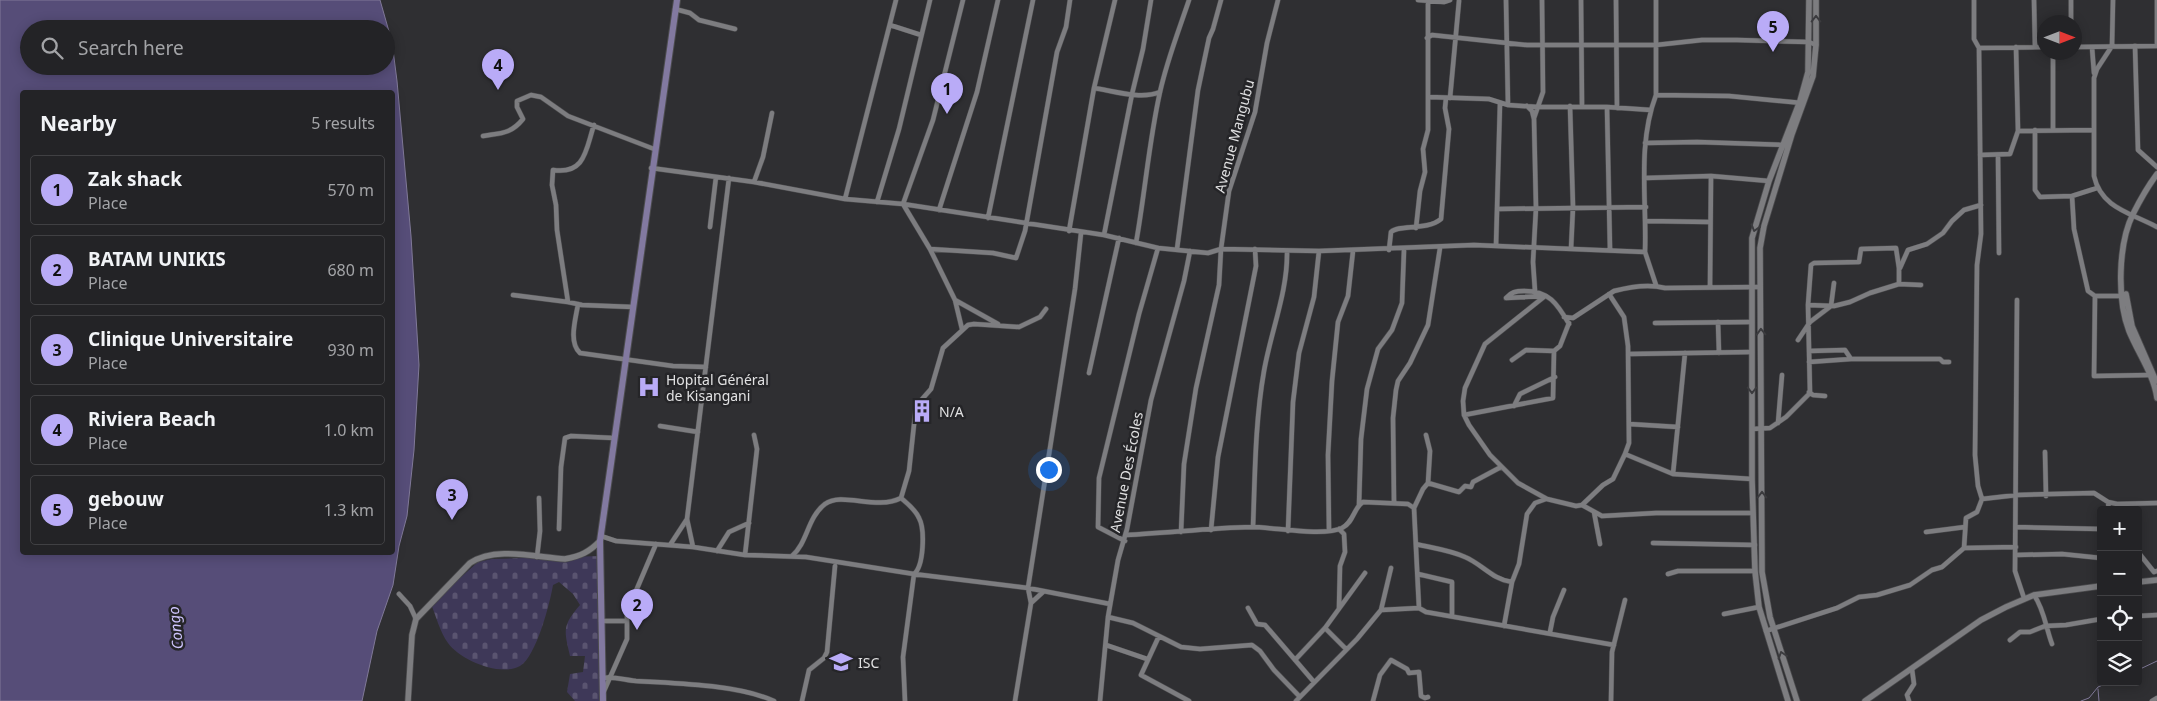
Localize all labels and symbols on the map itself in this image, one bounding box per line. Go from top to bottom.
pin: 5 [1757,11,1789,52]
one-way arrow [1811,15,1821,22]
north arrow [2037,15,2082,60]
pin: 4 [482,49,514,90]
pin: 1 [931,73,963,114]
street label: Avenue Mangubu [1210,77,1258,195]
one-way arrow [1751,223,1761,231]
one-way arrow [1756,328,1766,336]
place label: Hopital Général de Kisangani [666,370,769,405]
hospital icon: Hopital Général de Kisangani [636,374,662,400]
one-way arrow [1747,386,1757,394]
building icon: N/A [909,398,935,424]
place label: N/A [939,402,964,421]
street label: Avenue Des Écoles [1105,410,1147,534]
your location [1036,457,1062,483]
pin: 3 [436,479,468,520]
one-way arrow [1757,490,1767,498]
pin: 2 [621,589,653,630]
water label: Congo [163,606,187,650]
school or university icon: ISC [828,649,854,675]
one-way arrow [1777,651,1787,659]
place label: ISC [858,653,879,672]

